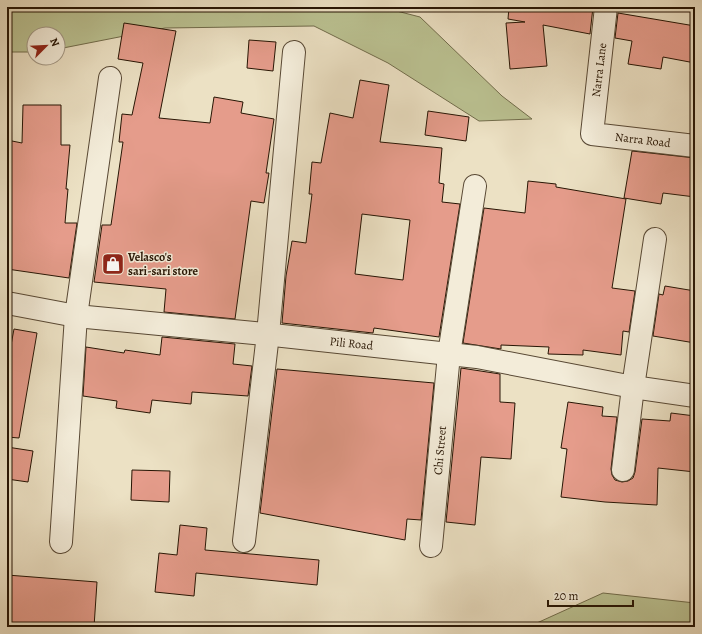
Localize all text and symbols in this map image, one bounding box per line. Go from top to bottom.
north arrow [26,26,66,66]
text: N [46,35,63,49]
street label: Narra Lane [588,42,610,98]
street label: Narra Road [614,129,672,151]
place label: Velasco's sari-sari store [127,249,198,279]
shop icon: Velasco's sari-sari store [100,251,126,277]
street label: Pili Road [329,333,375,354]
street label: Chi Street [430,425,450,476]
scale bar [548,582,633,608]
text: 20 m [554,588,578,604]

